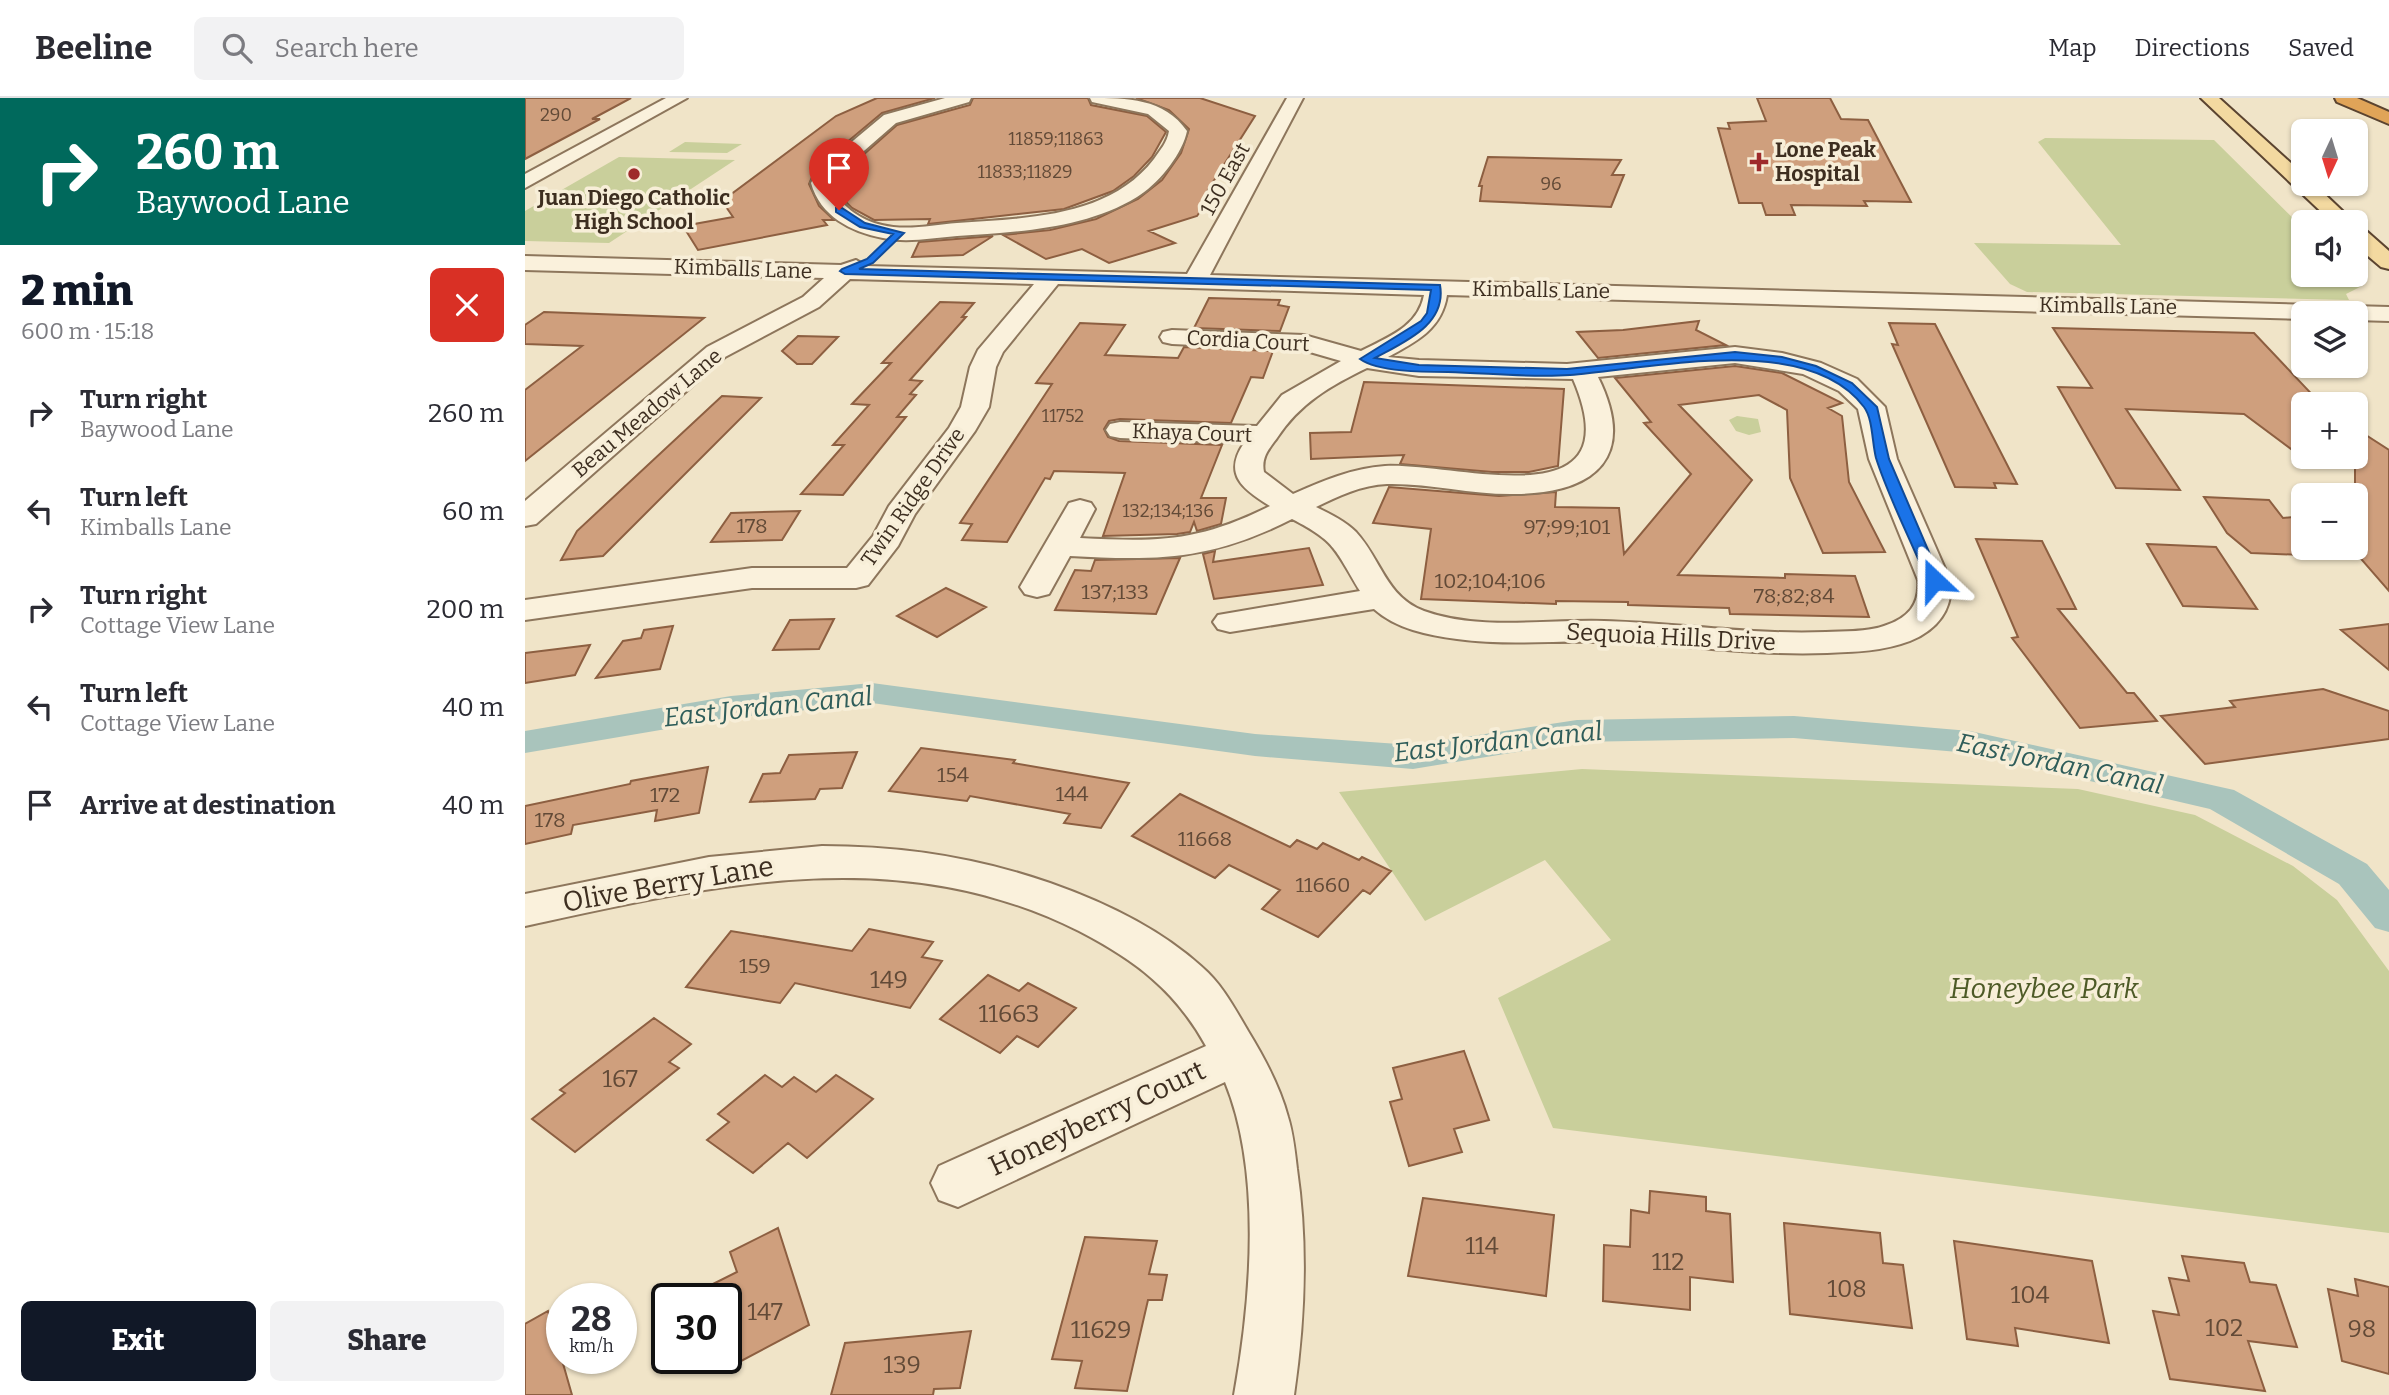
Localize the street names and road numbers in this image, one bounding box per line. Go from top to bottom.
street label: 150 East [1194,138,1256,220]
street label: Kimballs Lane [673,254,813,284]
street label: Kimballs Lane [1472,276,1610,304]
street label: Kimballs Lane [2039,292,2177,320]
street label: Cordia Court [1186,325,1310,357]
street label: Beau Meadow Lane [567,343,727,483]
street label: Khaya Court [1132,418,1253,448]
street label: Twin Ridge Drive [855,423,971,571]
street label: Sequoia Hills Drive [1565,618,1777,656]
street label: Olive Berry Lane [560,849,776,919]
street label: Honeyberry Court [984,1053,1210,1183]

